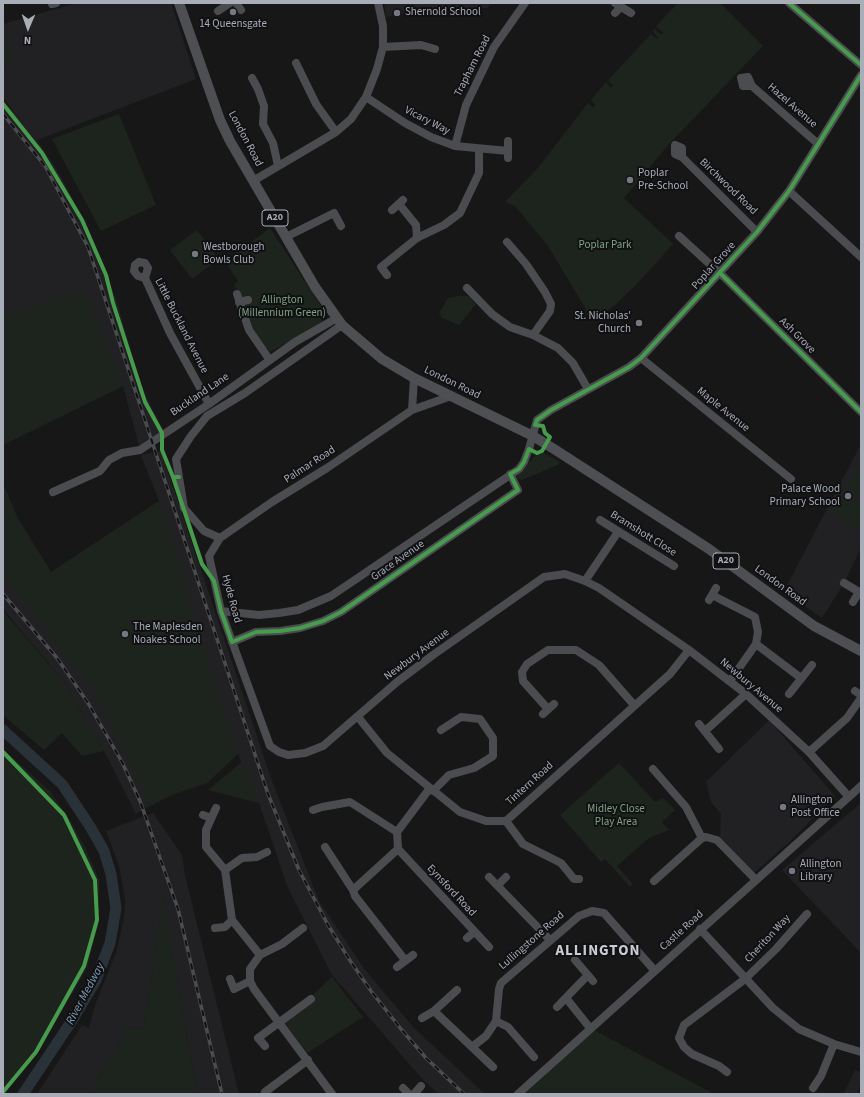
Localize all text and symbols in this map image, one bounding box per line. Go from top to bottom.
place label: Shernold School [405,6,481,20]
marker: 14 Queensgate [228,7,238,17]
north arrow [8,8,48,48]
marker: Shernold School [392,8,402,18]
place label: 14 Queensgate [199,18,267,32]
text: N [24,33,31,48]
street label: Trapham Road [452,33,494,99]
street label: Hazel Avenue [764,81,820,131]
street label: Vicary Way [402,104,452,138]
street label: London Road [225,109,265,169]
street label: Birchwood Road [696,156,760,218]
place label: Poplar Pre-School [638,167,688,193]
marker: Poplar Pre-School [625,175,635,185]
road number: A20 [262,210,288,226]
park label: Poplar Park [579,239,631,253]
street label: Poplar Grove [689,240,739,292]
place label: Westborough Bowls Club [203,241,264,267]
marker: Westborough Bowls Club [190,249,200,259]
street label: Little Buckland Avenue [151,276,211,376]
park label: Allington (Millennium Green) [238,294,326,320]
place label: St. Nicholas' Church [574,310,631,336]
street label: Ash Grove [776,315,818,357]
marker: St. Nicholas' Church [634,318,644,328]
street label: London Road [422,364,482,402]
street label: Buckland Lane [168,371,232,419]
street label: Maple Avenue [694,385,752,435]
street label: Palmar Road [282,444,338,486]
place label: Palace Wood Primary School [770,483,840,509]
marker: Palace Wood Primary School [843,491,853,501]
street label: Bramshott Close [607,508,679,560]
street label: Grace Avenue [369,538,427,584]
road number: A20 [713,553,739,569]
street label: London Road [751,563,809,609]
street label: Hyde Road [218,573,244,625]
place label: The Maplesden Noakes School [133,621,203,647]
street label: Newbury Avenue [382,626,452,684]
marker: The Maplesden Noakes School [120,629,130,639]
street label: Newbury Avenue [717,656,785,716]
street label: Tintern Road [504,759,556,809]
place label: Allington Post Office [791,794,840,820]
marker: Allington Post Office [778,802,788,812]
park label: Midley Close Play Area [587,803,645,829]
place label: Allington Library [800,858,841,884]
street label: Eynsford Road [424,862,478,920]
marker: Allington Library [787,866,797,876]
street label: Castle Road [658,908,706,954]
street label: Lullingstone Road [497,909,567,973]
street label: Cheriton Way [742,912,794,966]
district label: ALLINGTON [555,943,641,961]
water label: River Medway [64,961,108,1027]

